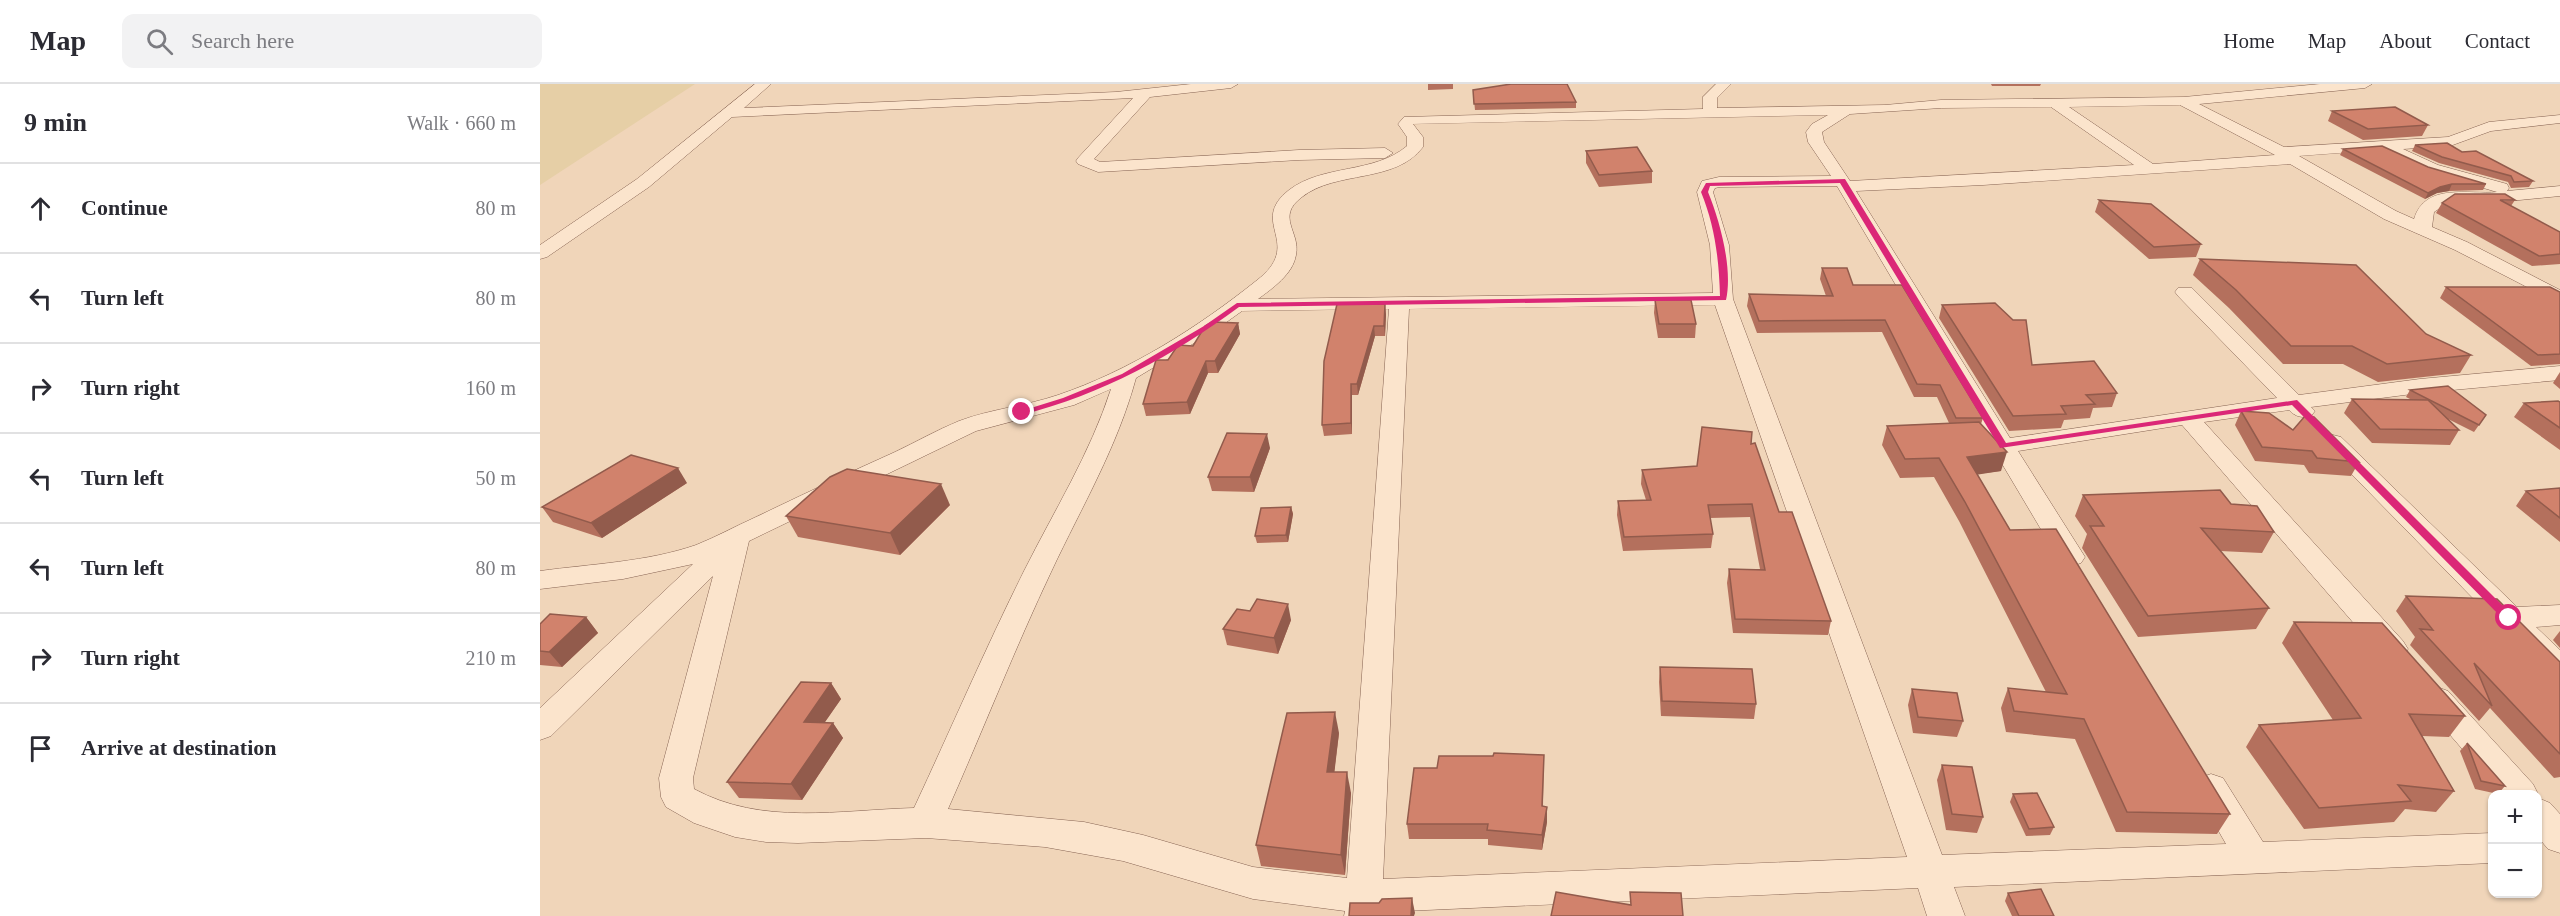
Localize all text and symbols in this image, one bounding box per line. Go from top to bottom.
search box [122,14,542,68]
text: Map [30,25,86,56]
icon: search [143,25,176,58]
text: Search here [191,28,294,53]
text: Home [2223,29,2275,53]
text: Map [2308,29,2346,53]
text: About [2379,29,2432,53]
text: Contact [2465,29,2530,53]
text: 9 min [24,108,87,137]
text: Walk · 660 m [407,112,516,134]
icon: ahead [24,192,57,225]
text: Continue [81,195,168,220]
text: 80 m [475,197,516,219]
icon: left [24,282,57,315]
text: Turn left [81,285,164,310]
text: 80 m [475,287,516,309]
icon: right [24,372,57,405]
text: Turn right [81,375,180,400]
text: 160 m [465,377,516,399]
route end [1008,398,1034,424]
icon: left [24,462,57,495]
text: Turn left [81,465,164,490]
text: 50 m [475,467,516,489]
icon: left [24,552,57,585]
text: Turn left [81,555,164,580]
text: 80 m [475,557,516,579]
route start [2495,604,2521,630]
icon: right [24,642,57,675]
text: Turn right [81,645,180,670]
text: 210 m [465,647,516,669]
icon: arrive [24,732,57,765]
text: Arrive at destination [81,735,277,760]
map controls [2488,790,2542,898]
button: + [2488,790,2542,844]
button: − [2488,844,2542,898]

